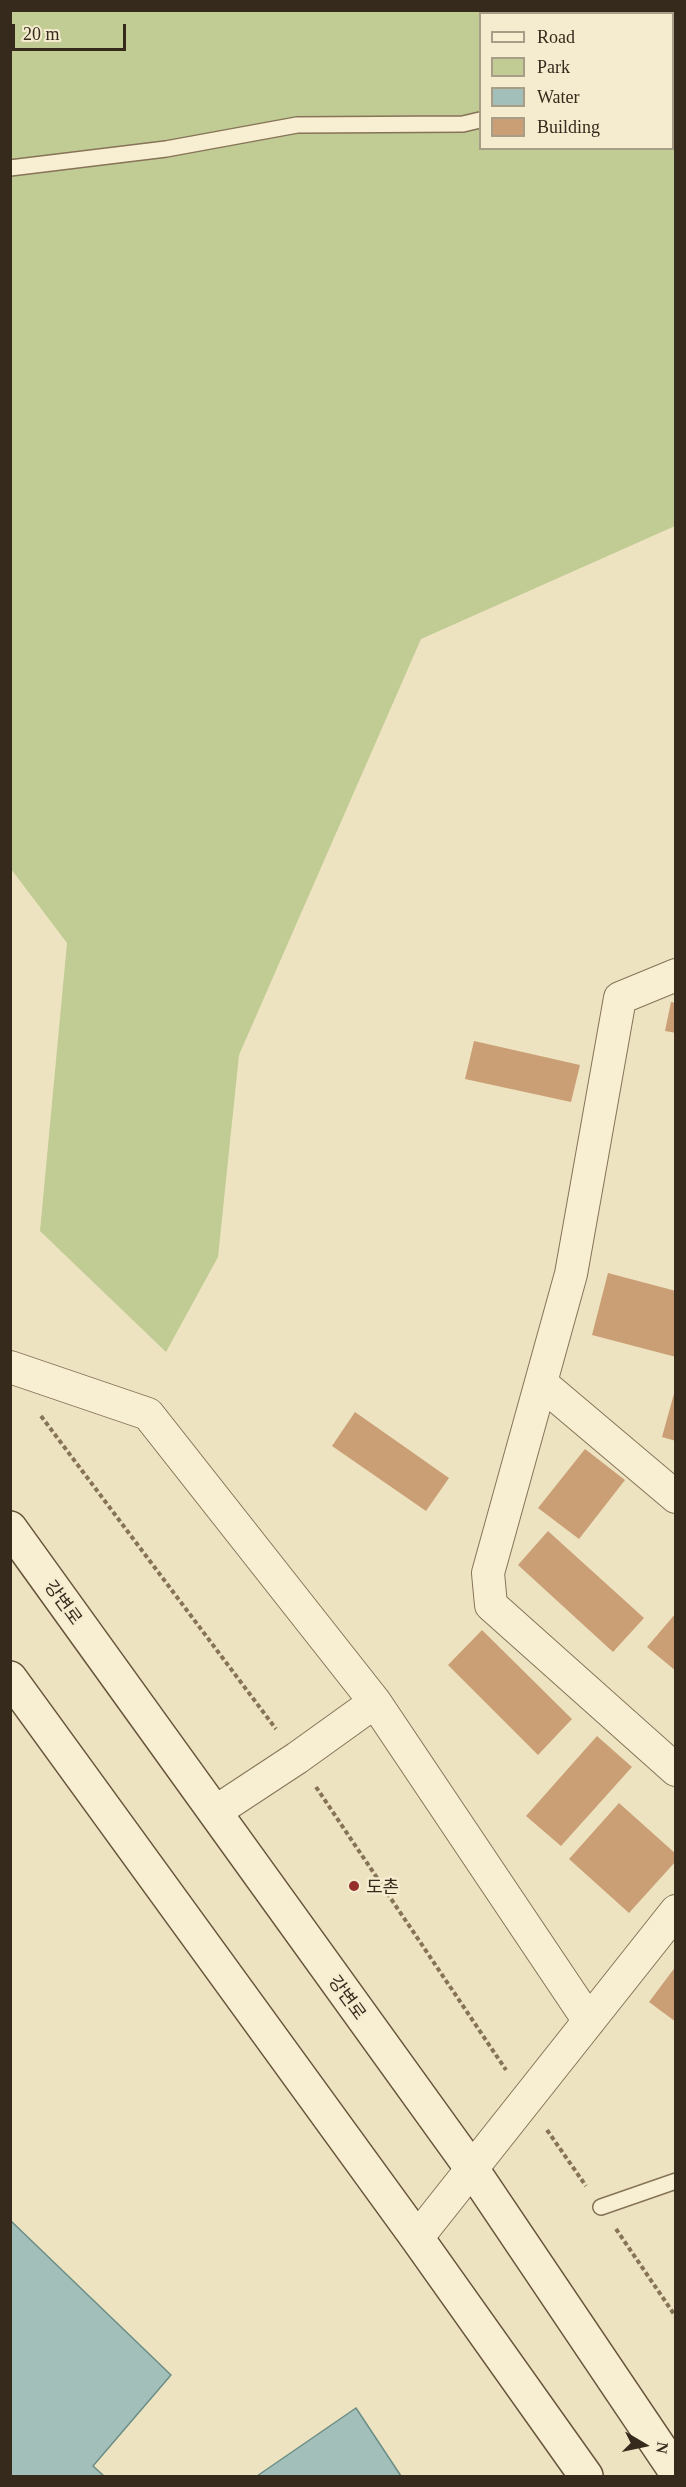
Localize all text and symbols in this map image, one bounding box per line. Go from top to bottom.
scale bar [15,12,129,50]
legend [479,12,674,150]
text: 20 m [23,24,60,44]
text: Road [537,27,575,47]
text: Park [537,57,570,77]
text: Water [537,87,580,107]
text: Building [537,117,600,137]
street label: 강변로 [41,1576,87,1628]
place label: 도촌 [366,1875,399,1897]
marker: 도촌 [347,1879,361,1893]
street label: 강변로 [325,1971,371,2023]
north arrow [614,2415,674,2475]
text: N [653,2441,672,2455]

